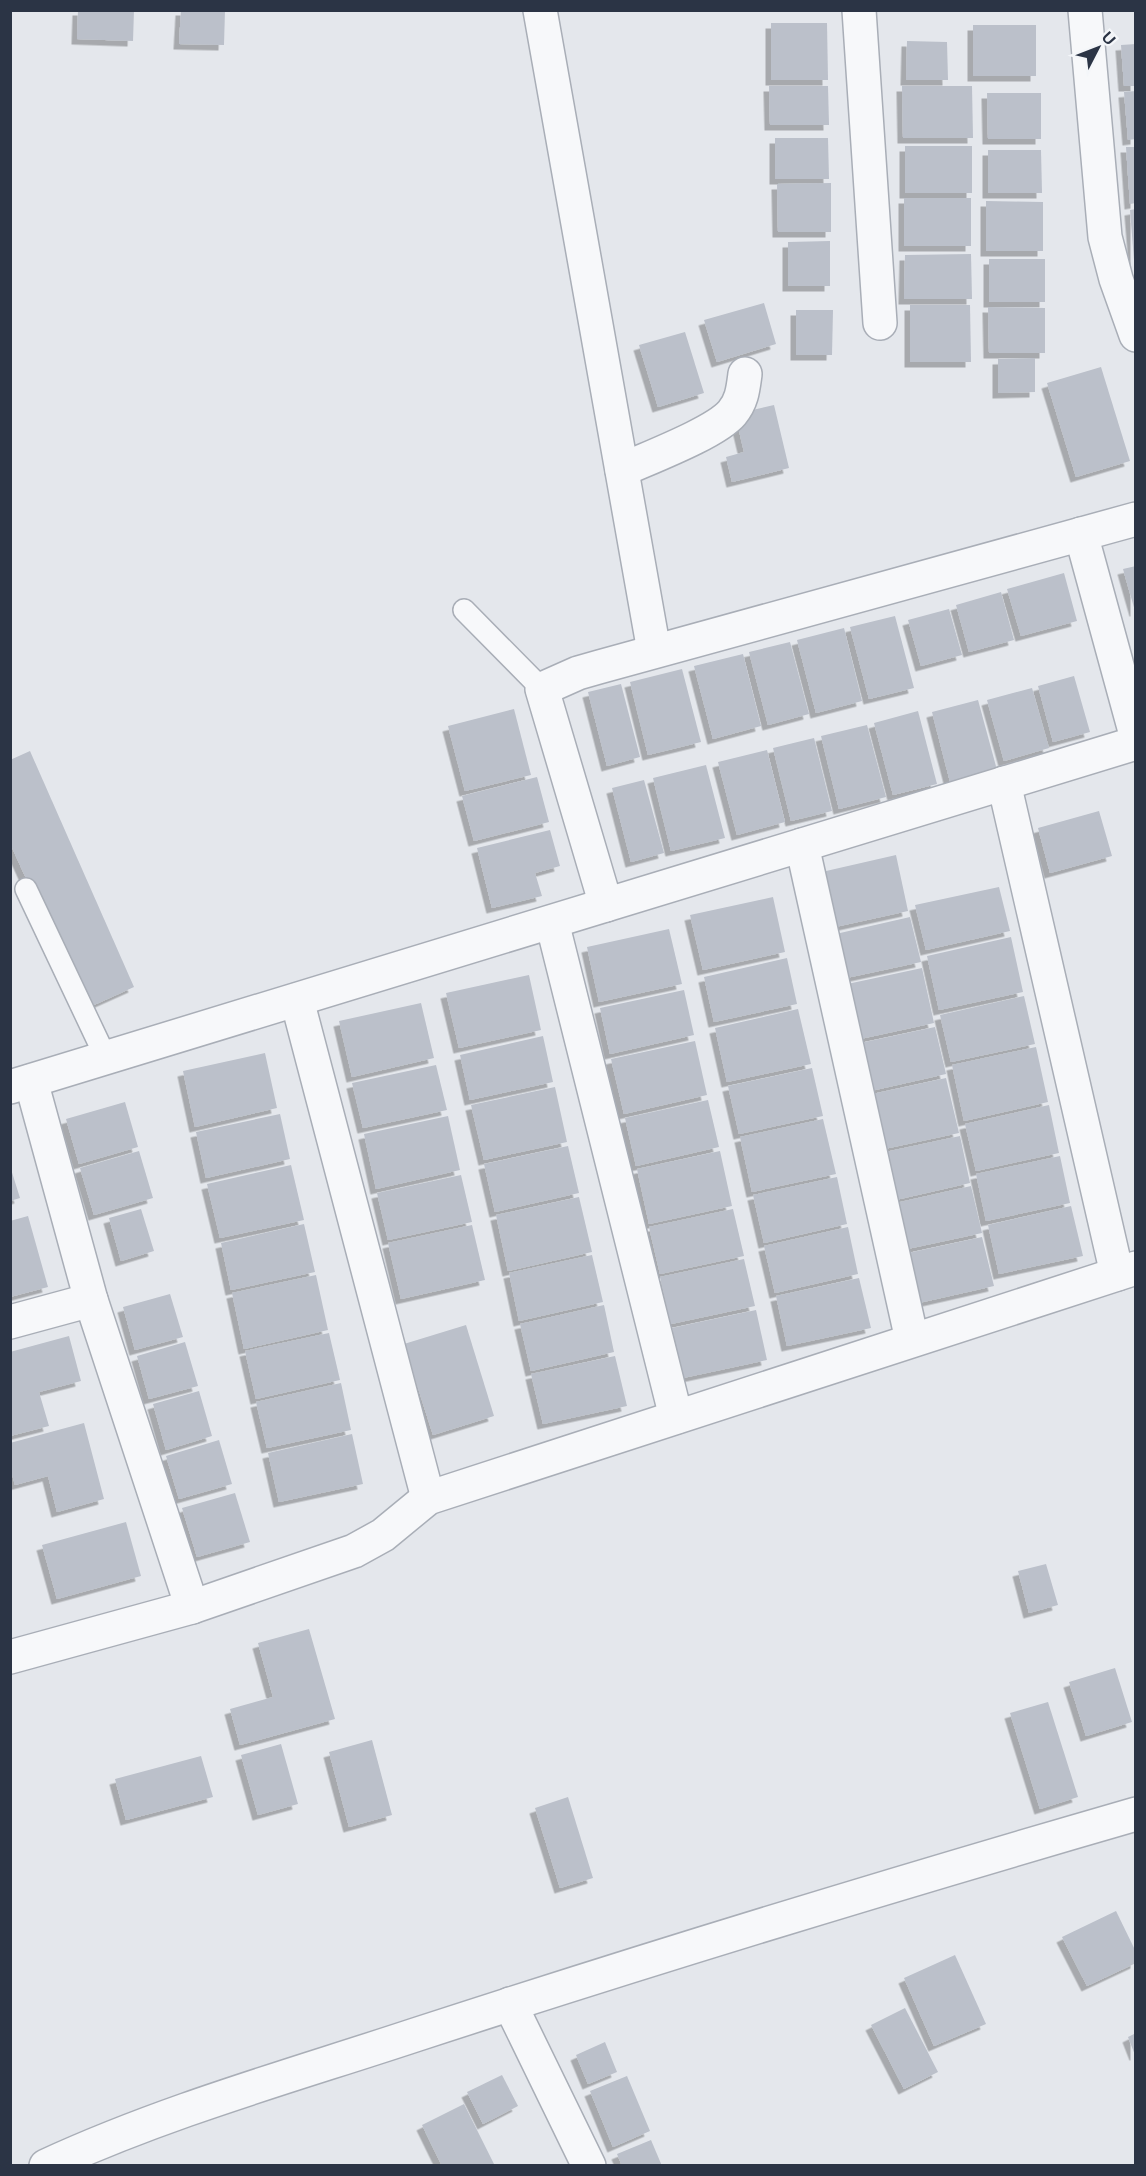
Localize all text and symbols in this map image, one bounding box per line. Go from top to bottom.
north arrow [1068,18,1128,78]
text: U [1099,28,1119,48]

